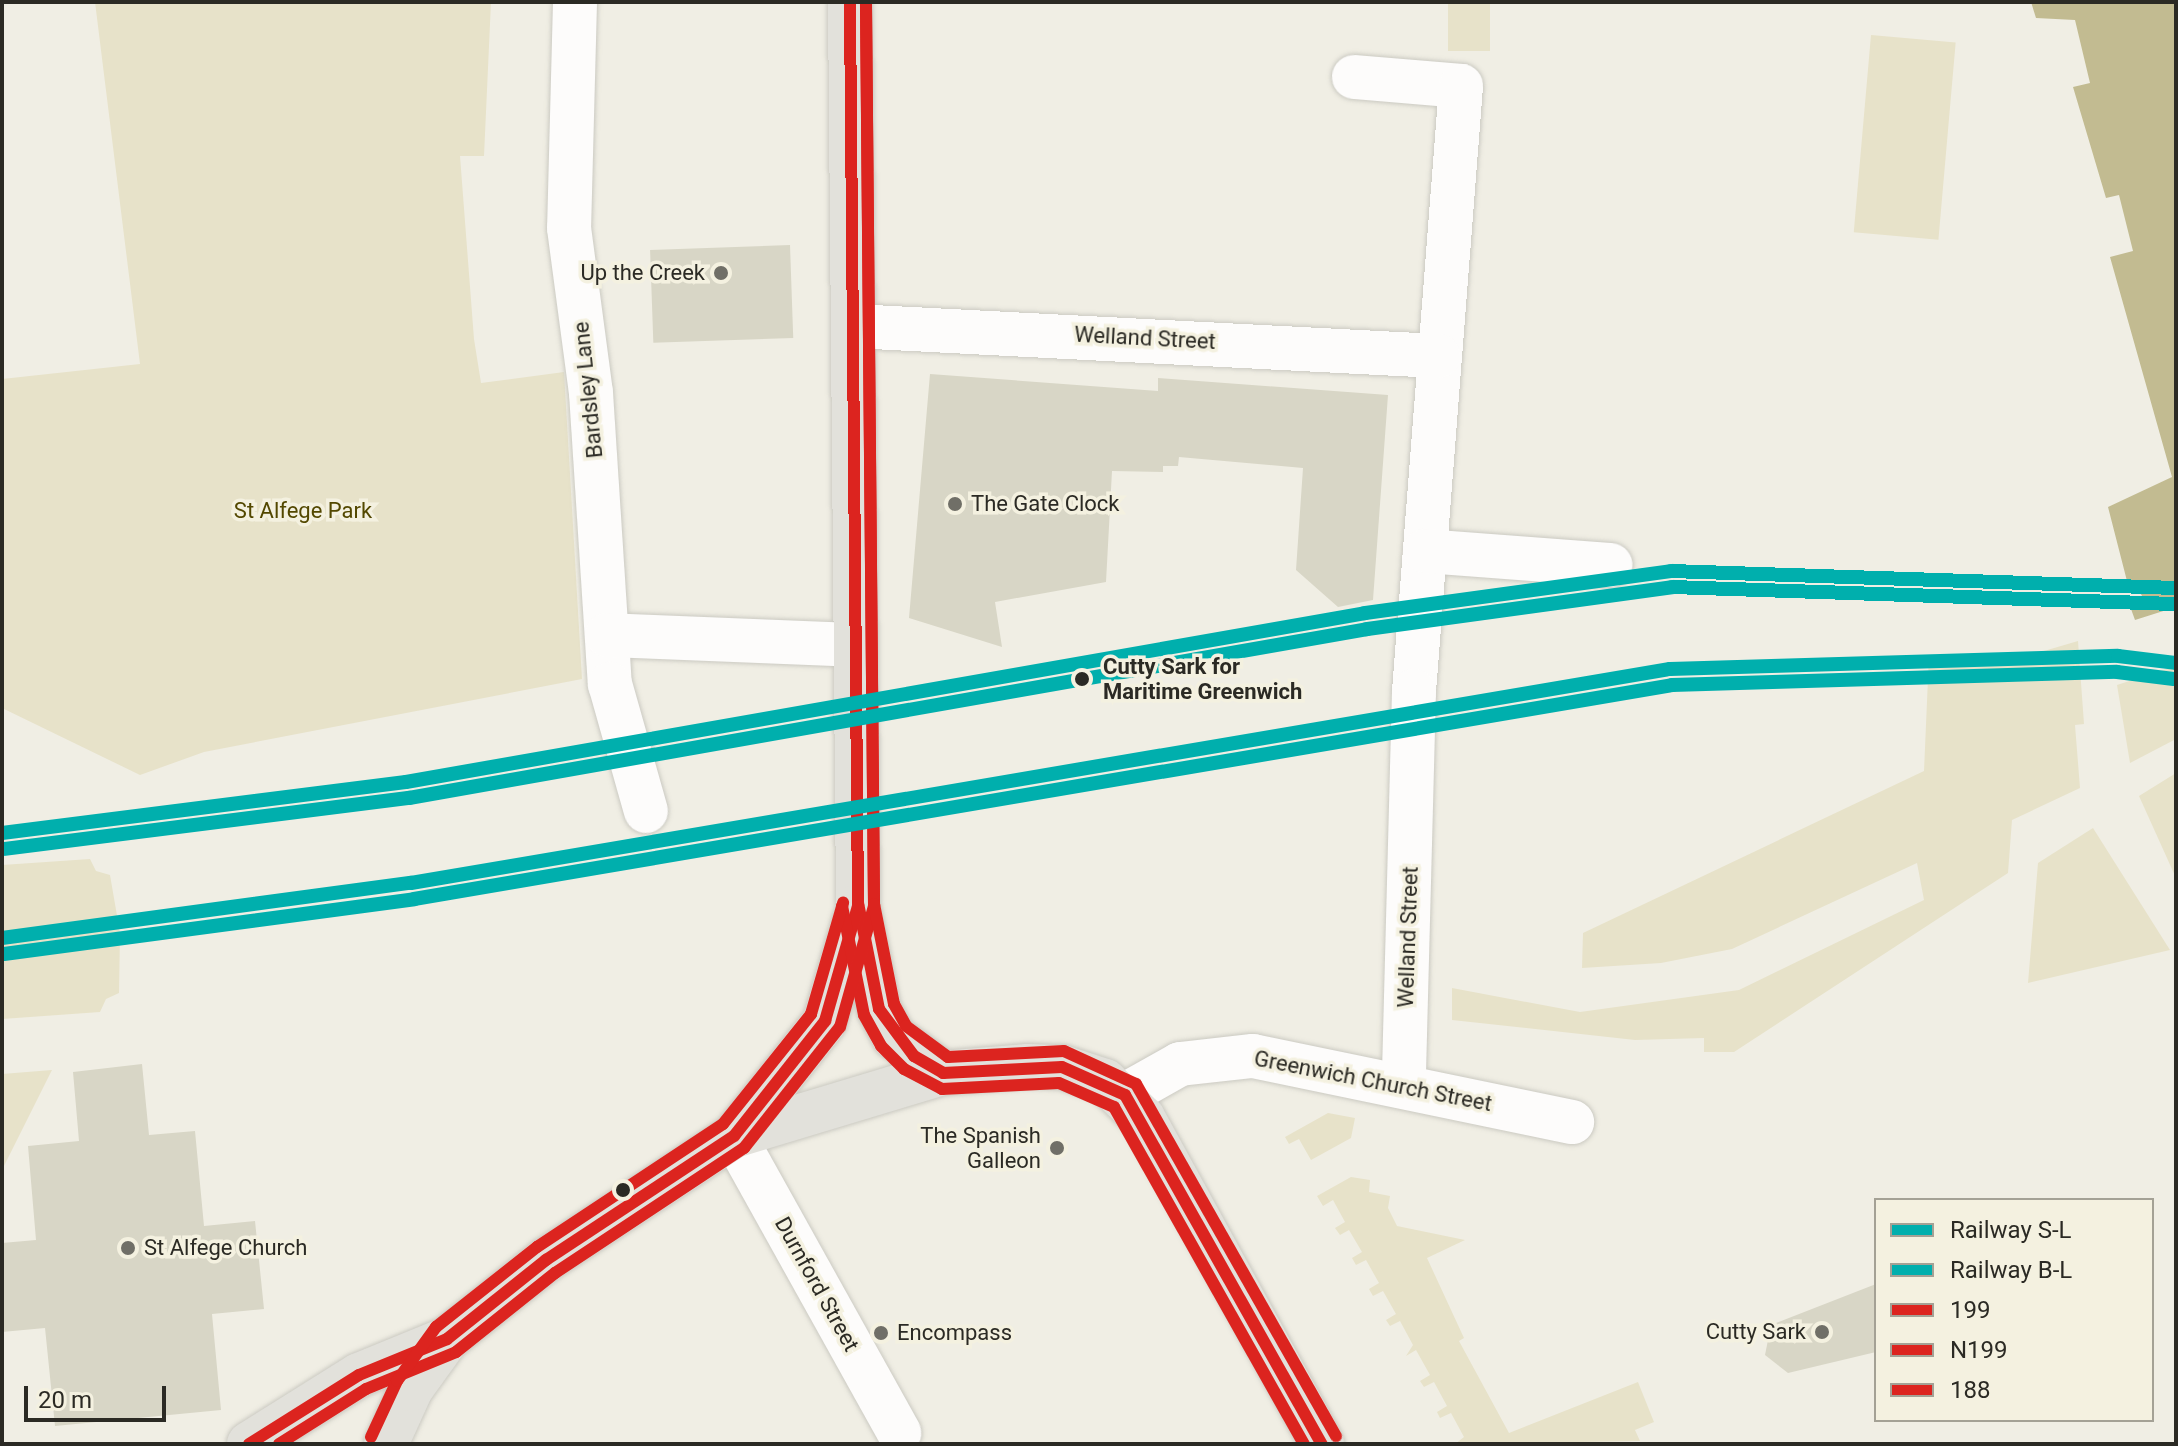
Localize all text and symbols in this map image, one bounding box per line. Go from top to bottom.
place label: Up the Creek [580,260,705,286]
marker: Up the Creek [712,264,730,282]
street label: Bardsley Lane [568,320,608,460]
street label: Welland Street [1074,321,1216,355]
place label: The Gate Clock [971,491,1120,517]
marker: The Gate Clock [946,495,964,513]
park label: St Alfege Park [234,498,372,524]
place label: Cutty Sark for Maritime Greenwich [1103,653,1302,704]
marker: Cutty Sark for Maritime Greenwich [1068,665,1096,693]
street label: Welland Street [1392,866,1424,1008]
street label: Greenwich Church Street [1252,1045,1494,1117]
place label: The Spanish Galleon [920,1122,1041,1174]
marker: The Spanish Galleon [1048,1139,1066,1157]
unlabelled marker [615,1182,631,1198]
legend [1874,1198,2154,1422]
street label: Durnford Street [769,1212,865,1356]
text: Railway S-L [1950,1216,2072,1244]
place label: St Alfege Church [144,1235,307,1261]
marker: St Alfege Church [119,1239,137,1257]
text: Railway B-L [1950,1256,2072,1284]
text: 199 [1950,1296,1990,1324]
place label: Cutty Sark [1706,1319,1806,1345]
place label: Encompass [897,1320,1012,1346]
marker: Cutty Sark [1813,1323,1831,1341]
marker: Encompass [872,1324,890,1342]
text: N199 [1950,1336,2008,1364]
scale bar [28,1370,170,1420]
text: 188 [1950,1376,1990,1404]
text: 20 m [38,1386,92,1414]

